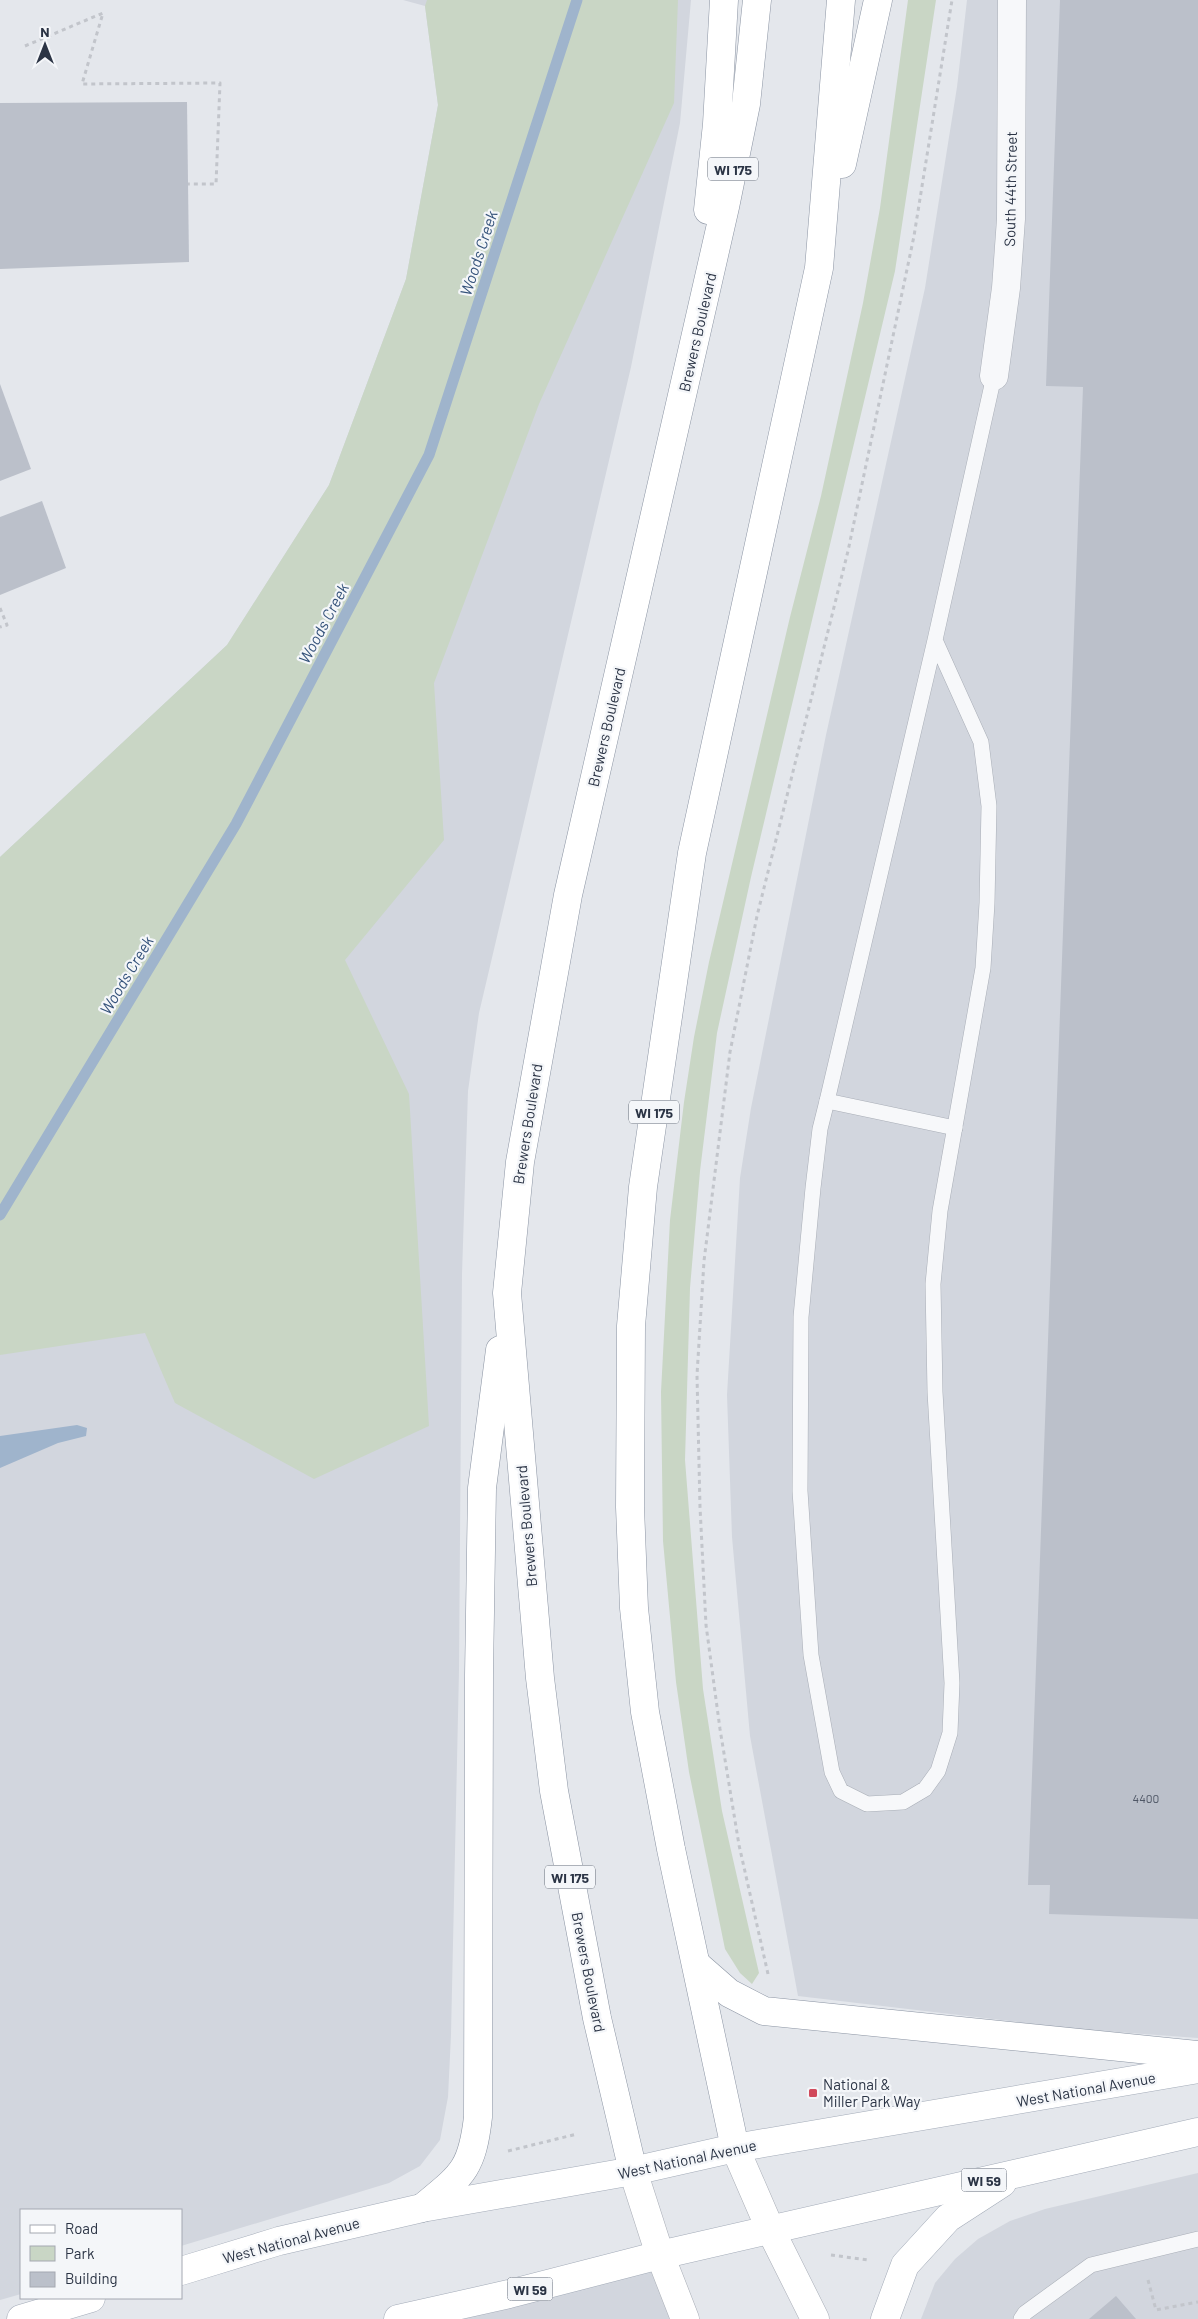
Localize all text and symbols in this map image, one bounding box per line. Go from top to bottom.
north arrow [20,20,70,70]
text: N [40,23,50,40]
street label: South 44th Street [1000,131,1020,247]
road number: WI 175 [708,157,758,180]
water label: Woods Creek [455,208,501,298]
street label: Brewers Boulevard [675,271,719,393]
water label: Woods Creek [294,579,352,666]
street label: Brewers Boulevard [584,666,628,788]
water label: Woods Creek [95,932,157,1018]
street label: Brewers Boulevard [509,1062,545,1186]
road number: WI 175 [629,1100,679,1124]
street label: Brewers Boulevard [512,1465,540,1587]
house number: 4400 [1133,1791,1159,1805]
road number: WI 175 [545,1865,595,1888]
street label: Brewers Boulevard [569,1910,609,2034]
street label: West National Avenue [1015,2068,1157,2110]
place label: National & Miller Park Way [823,2075,920,2110]
marker: National & Miller Park Way [807,2087,819,2099]
street label: West National Avenue [616,2136,758,2182]
road number: WI 59 [962,2168,1006,2192]
legend [20,2209,182,2299]
street label: West National Avenue [221,2213,361,2267]
text: Road [65,2219,98,2237]
text: Park [65,2244,95,2262]
text: Building [65,2269,118,2287]
road number: WI 59 [508,2278,552,2300]

